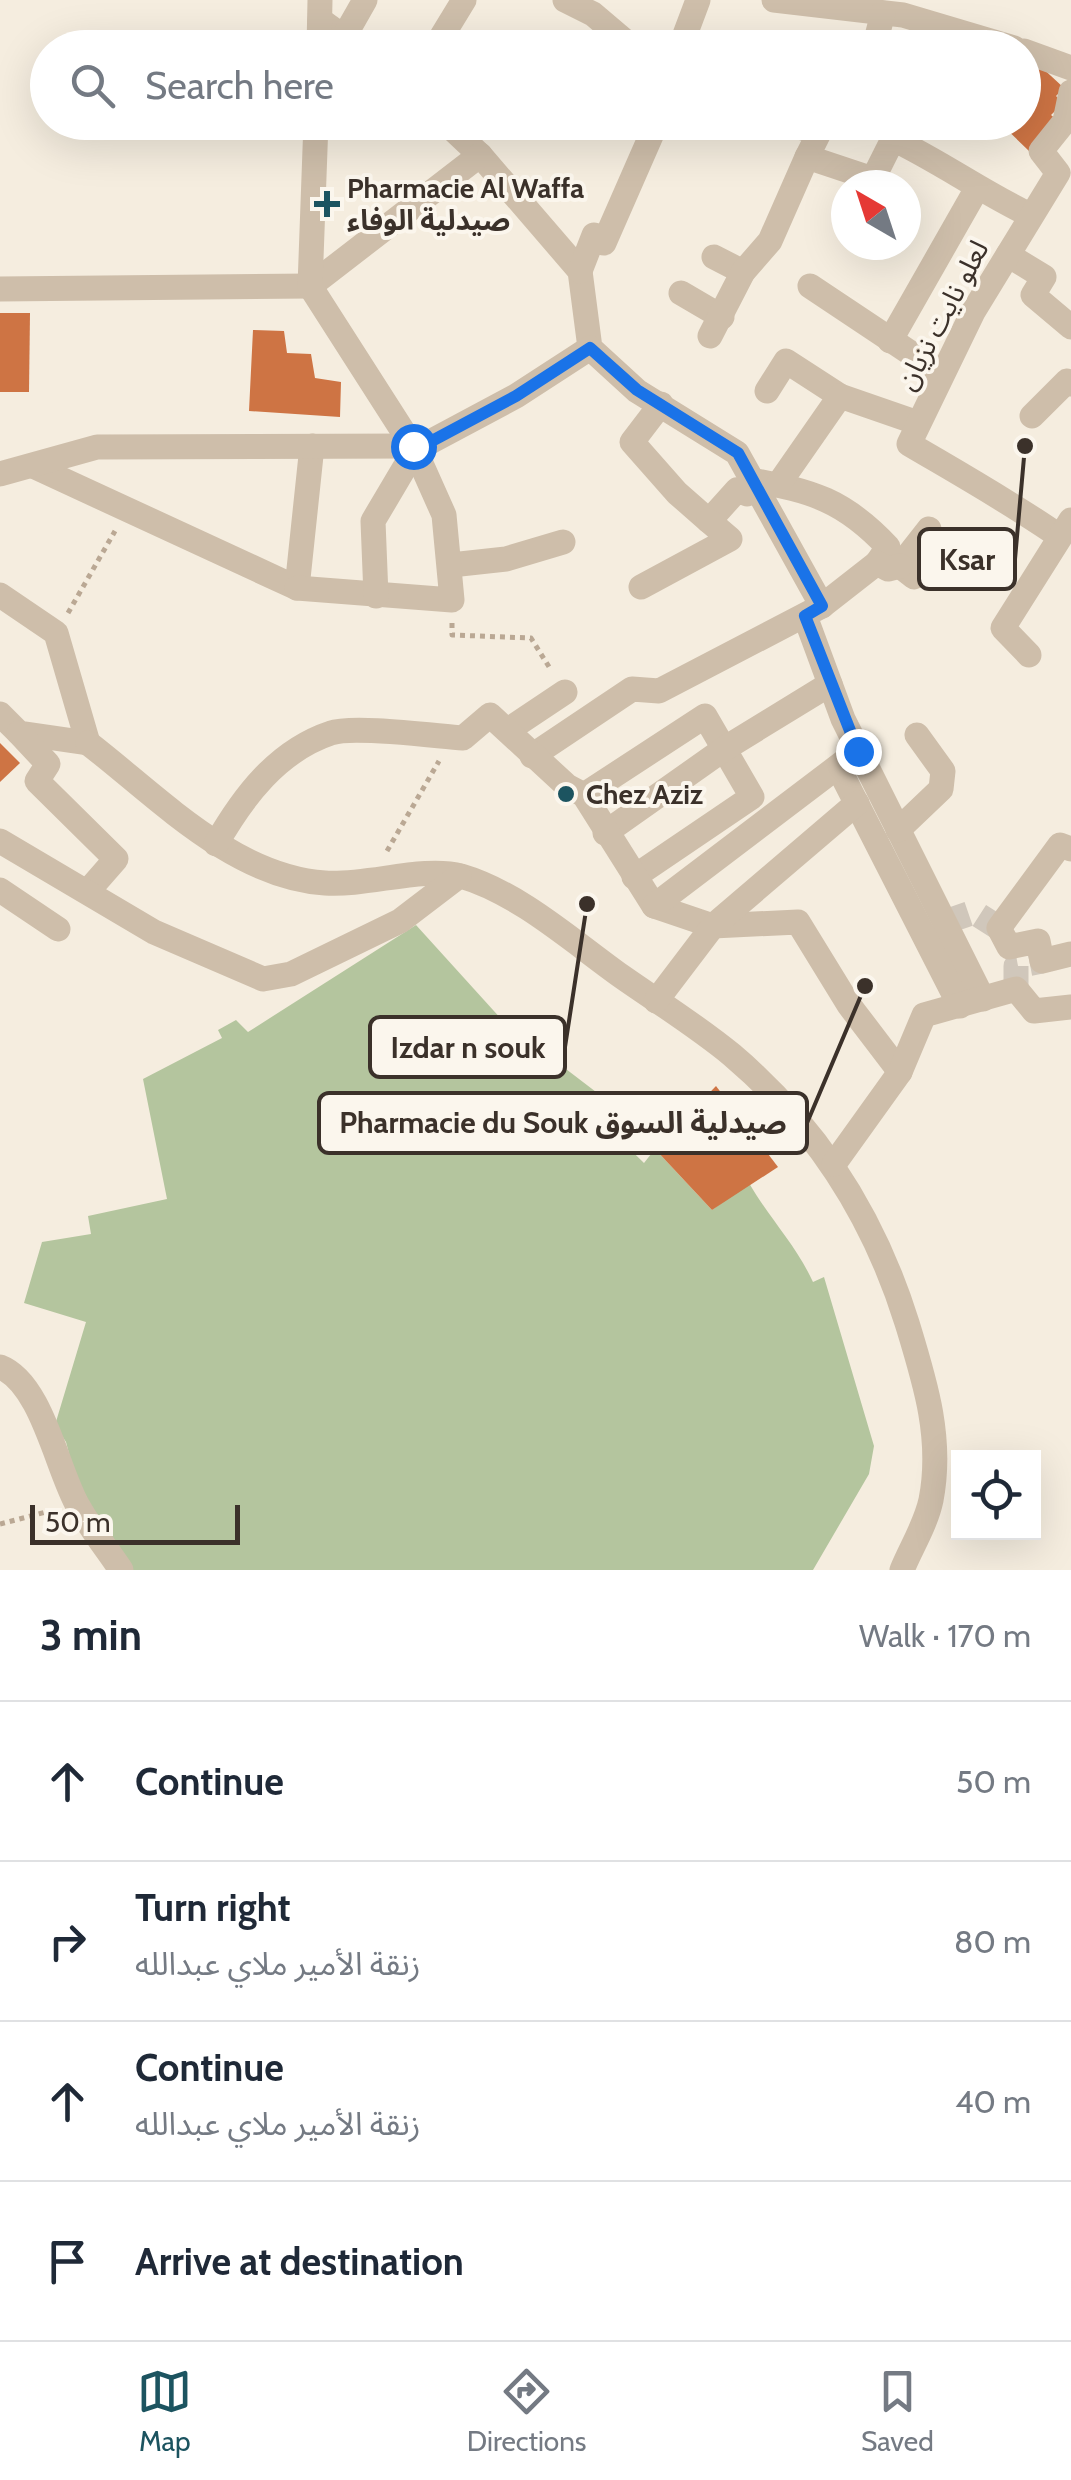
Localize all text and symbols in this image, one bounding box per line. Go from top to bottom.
search box [30,30,1041,140]
icon: search [65,58,120,113]
text: Search here [145,62,334,109]
north arrow [831,170,921,260]
place label: Pharmacie Al Waffa صيدلية الوفاء [347,171,584,237]
marker: Pharmacie Al Waffa صيدلية الوفاء [316,193,338,215]
street label: لعلو نايت نزيان [888,235,996,395]
route start [391,424,437,470]
callout: Ksar [919,529,1015,589]
text: Ksar [939,541,995,578]
route end [836,729,882,775]
place label: Chez Aziz [586,777,703,811]
marker: Chez Aziz [555,783,577,805]
callout: Izdar n souk [370,1017,565,1077]
text: Izdar n souk [390,1029,546,1066]
callout: Pharmacie du Souk صيدلية السوق [319,1093,807,1153]
text: Pharmacie du Souk صيدلية السوق [339,1104,787,1141]
map controls [951,1450,1041,1540]
button: locate [951,1450,1041,1540]
scale bar [30,1500,240,1544]
text: 50 m [45,1505,111,1539]
text: 3 min [40,1609,142,1661]
text: Walk · 170 m [859,1616,1031,1655]
icon: ahead [40,1754,95,1809]
text: Continue [135,1758,284,1805]
text: 50 m [956,1762,1031,1801]
text: Turn right [135,1884,291,1931]
icon: right [40,1914,95,1969]
text: 80 m [954,1922,1031,1961]
text: زنقة الأمير ملاي عبدالله [135,1944,421,1983]
text: Continue [135,2044,284,2091]
icon: ahead [40,2074,95,2129]
text: 40 m [955,2082,1031,2121]
text: زنقة الأمير ملاي عبدالله [135,2104,421,2143]
icon: arrive [40,2234,95,2289]
text: Arrive at destination [135,2238,464,2285]
tab: Map [137,2364,192,2458]
tab: Directions [467,2364,586,2458]
tab: Saved [861,2364,934,2458]

